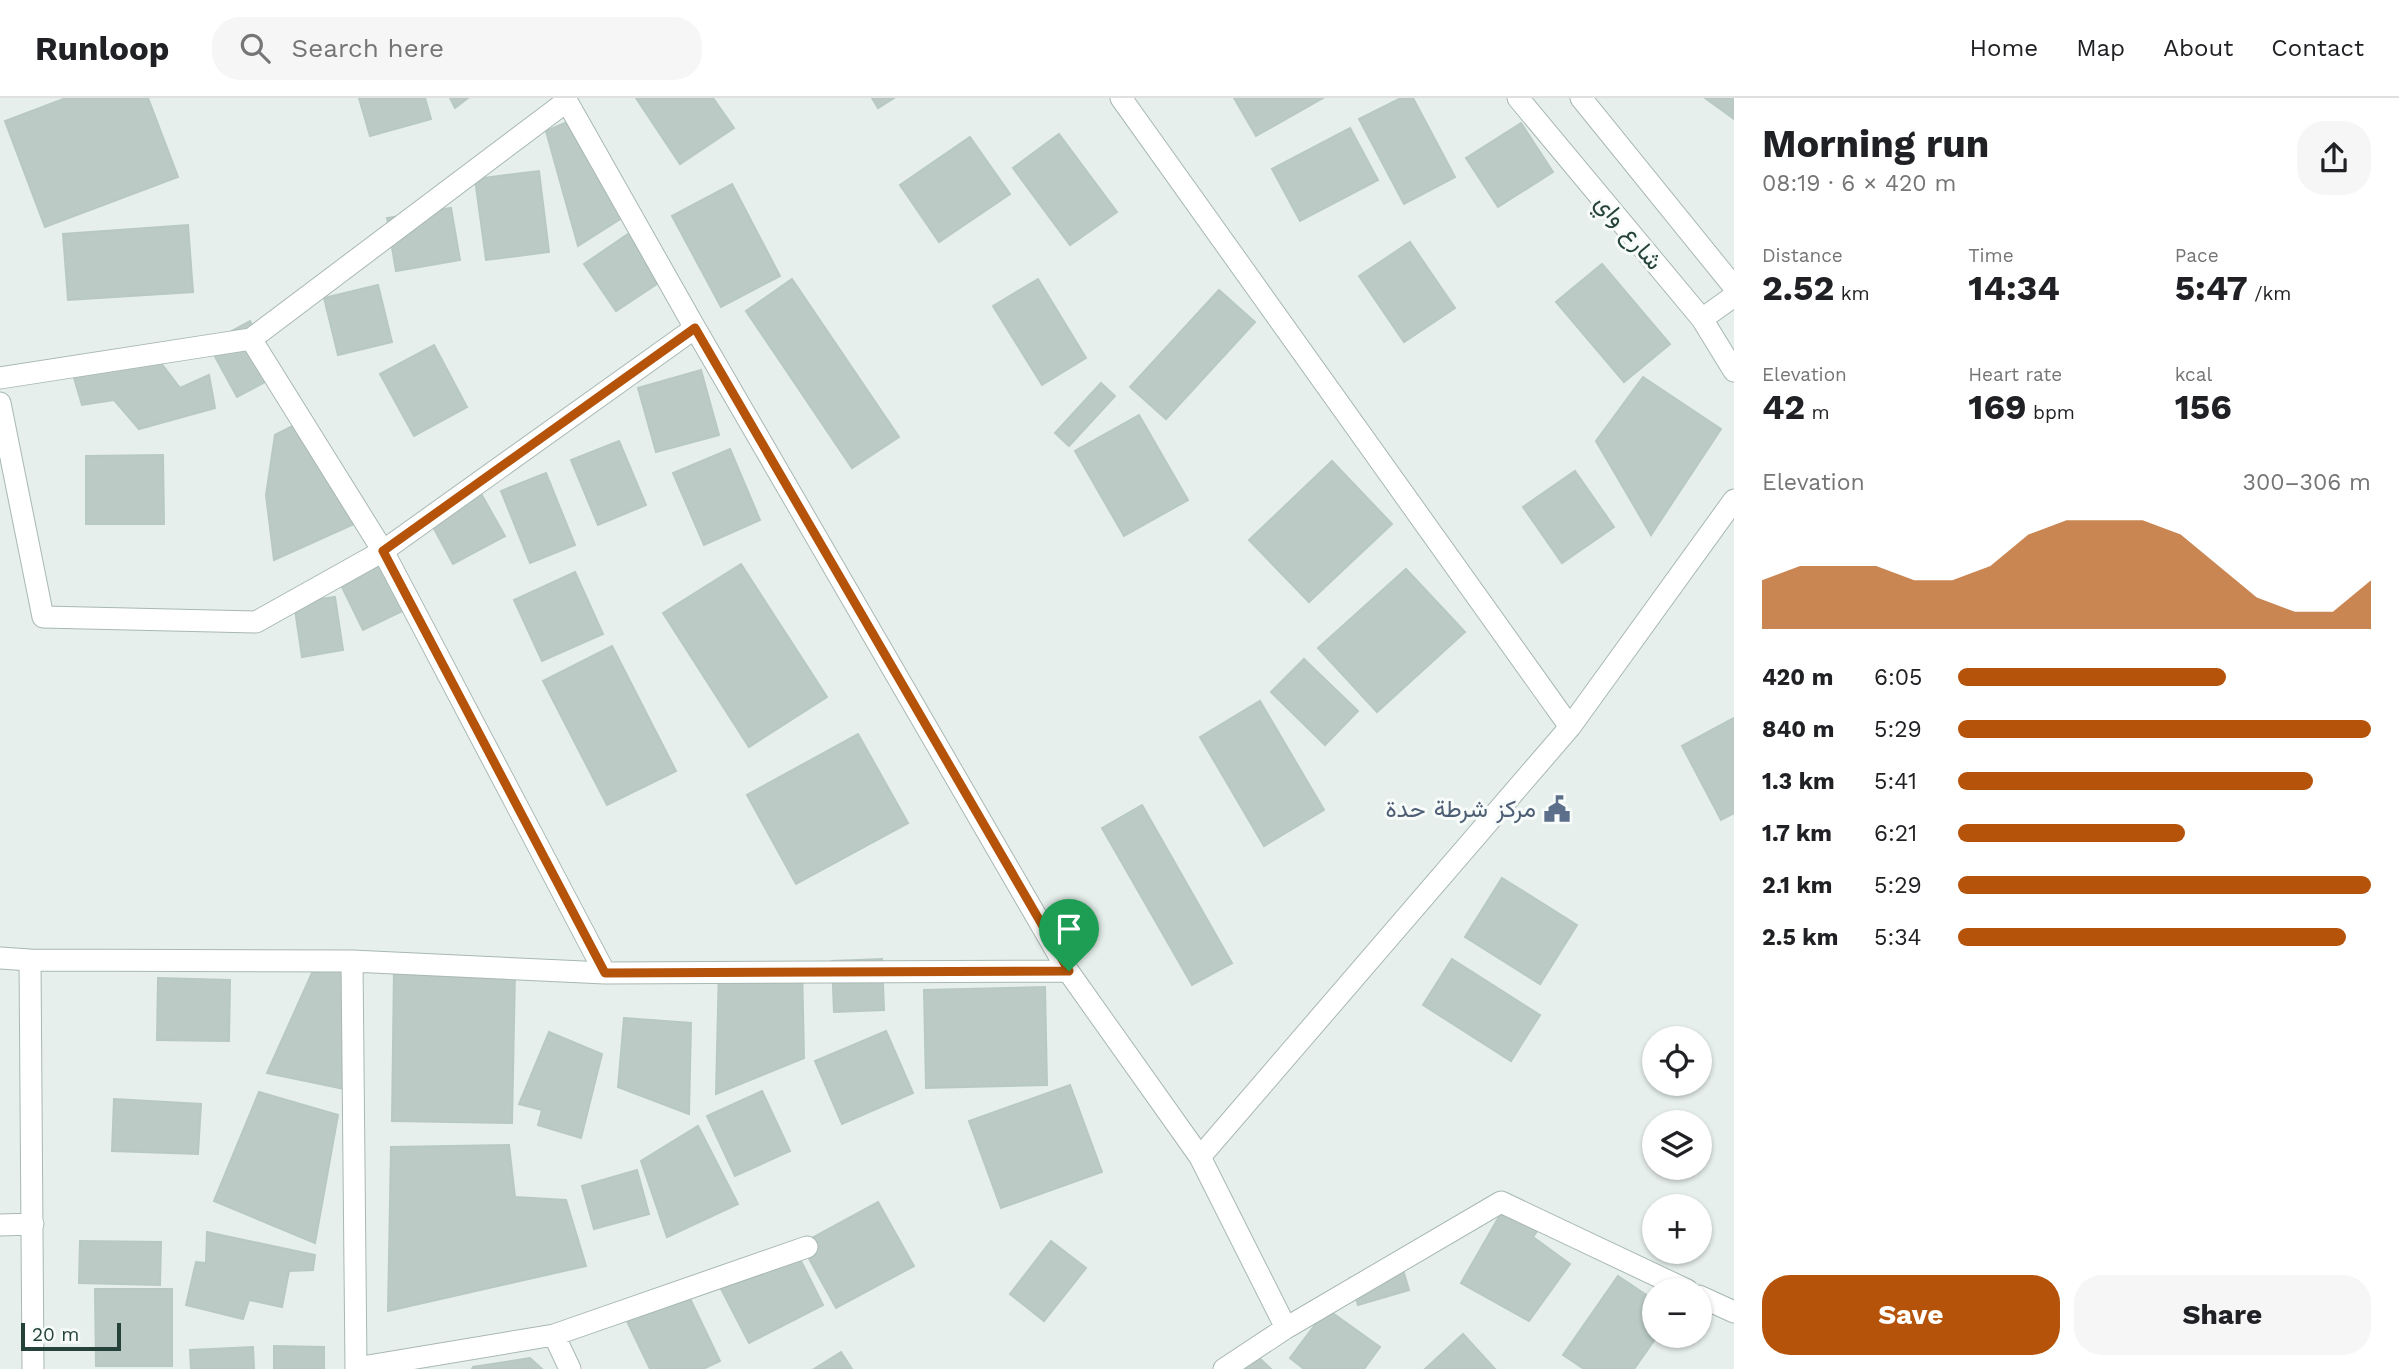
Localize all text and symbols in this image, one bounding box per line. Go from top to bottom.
search box [212,17,702,80]
text: Runloop [35,29,170,68]
icon: search [236,29,274,67]
text: Search here [292,33,444,63]
text: Home [1970,34,2038,62]
text: Map [2076,34,2125,62]
text: About [2163,34,2233,62]
text: Contact [2271,34,2364,62]
button: share [2297,121,2371,195]
text: Morning run [1762,122,1989,166]
text: 08:19 · 6 × 420 m [1762,170,1956,197]
street label: شارع واي [1586,189,1669,279]
text: Distance [1762,244,1843,267]
text: Time [1968,244,2014,267]
text: Pace [2175,244,2219,267]
text: 2.52 [1762,267,1834,309]
text: 14:34 [1968,267,2060,309]
text: 5:47 [2175,267,2248,309]
text: km [1834,282,1870,305]
text: /km [2248,282,2291,305]
text: Elevation [1762,363,1847,386]
text: Heart rate [1968,363,2062,386]
text: kcal [2175,363,2212,386]
text: 42 [1762,386,1805,428]
text: 169 [1968,386,2027,428]
text: 156 [2175,386,2232,428]
text: m [1805,401,1830,424]
text: bpm [2027,401,2075,424]
text: Elevation [1762,469,1865,496]
text: 300–306 m [2243,469,2371,496]
text: 420 m [1762,664,1833,691]
text: 6:05 [1874,664,1922,691]
text: 840 m [1762,716,1834,743]
text: 5:29 [1874,716,1922,743]
text: 1.3 km [1762,768,1835,795]
text: 5:41 [1874,768,1917,795]
public building icon: مركز شرطة حدة [1542,794,1572,824]
place label: مركز شرطة حدة [1385,795,1536,824]
text: 1.7 km [1762,820,1832,847]
text: 6:21 [1874,820,1917,847]
text: 2.1 km [1762,872,1833,899]
text: 5:29 [1874,872,1922,899]
pin [1039,899,1099,971]
icon: arrive [1050,910,1088,948]
text: 2.5 km [1762,924,1838,951]
text: 5:34 [1874,924,1922,951]
map controls [1642,1026,1712,1348]
button: locate [1642,1026,1712,1096]
button: layers [1642,1110,1712,1180]
button: + [1642,1194,1712,1264]
button: Save [1762,1275,2060,1355]
button: Share [2074,1275,2371,1355]
button: − [1642,1278,1712,1348]
scale bar [21,1320,121,1352]
text: 20 m [32,1323,79,1346]

